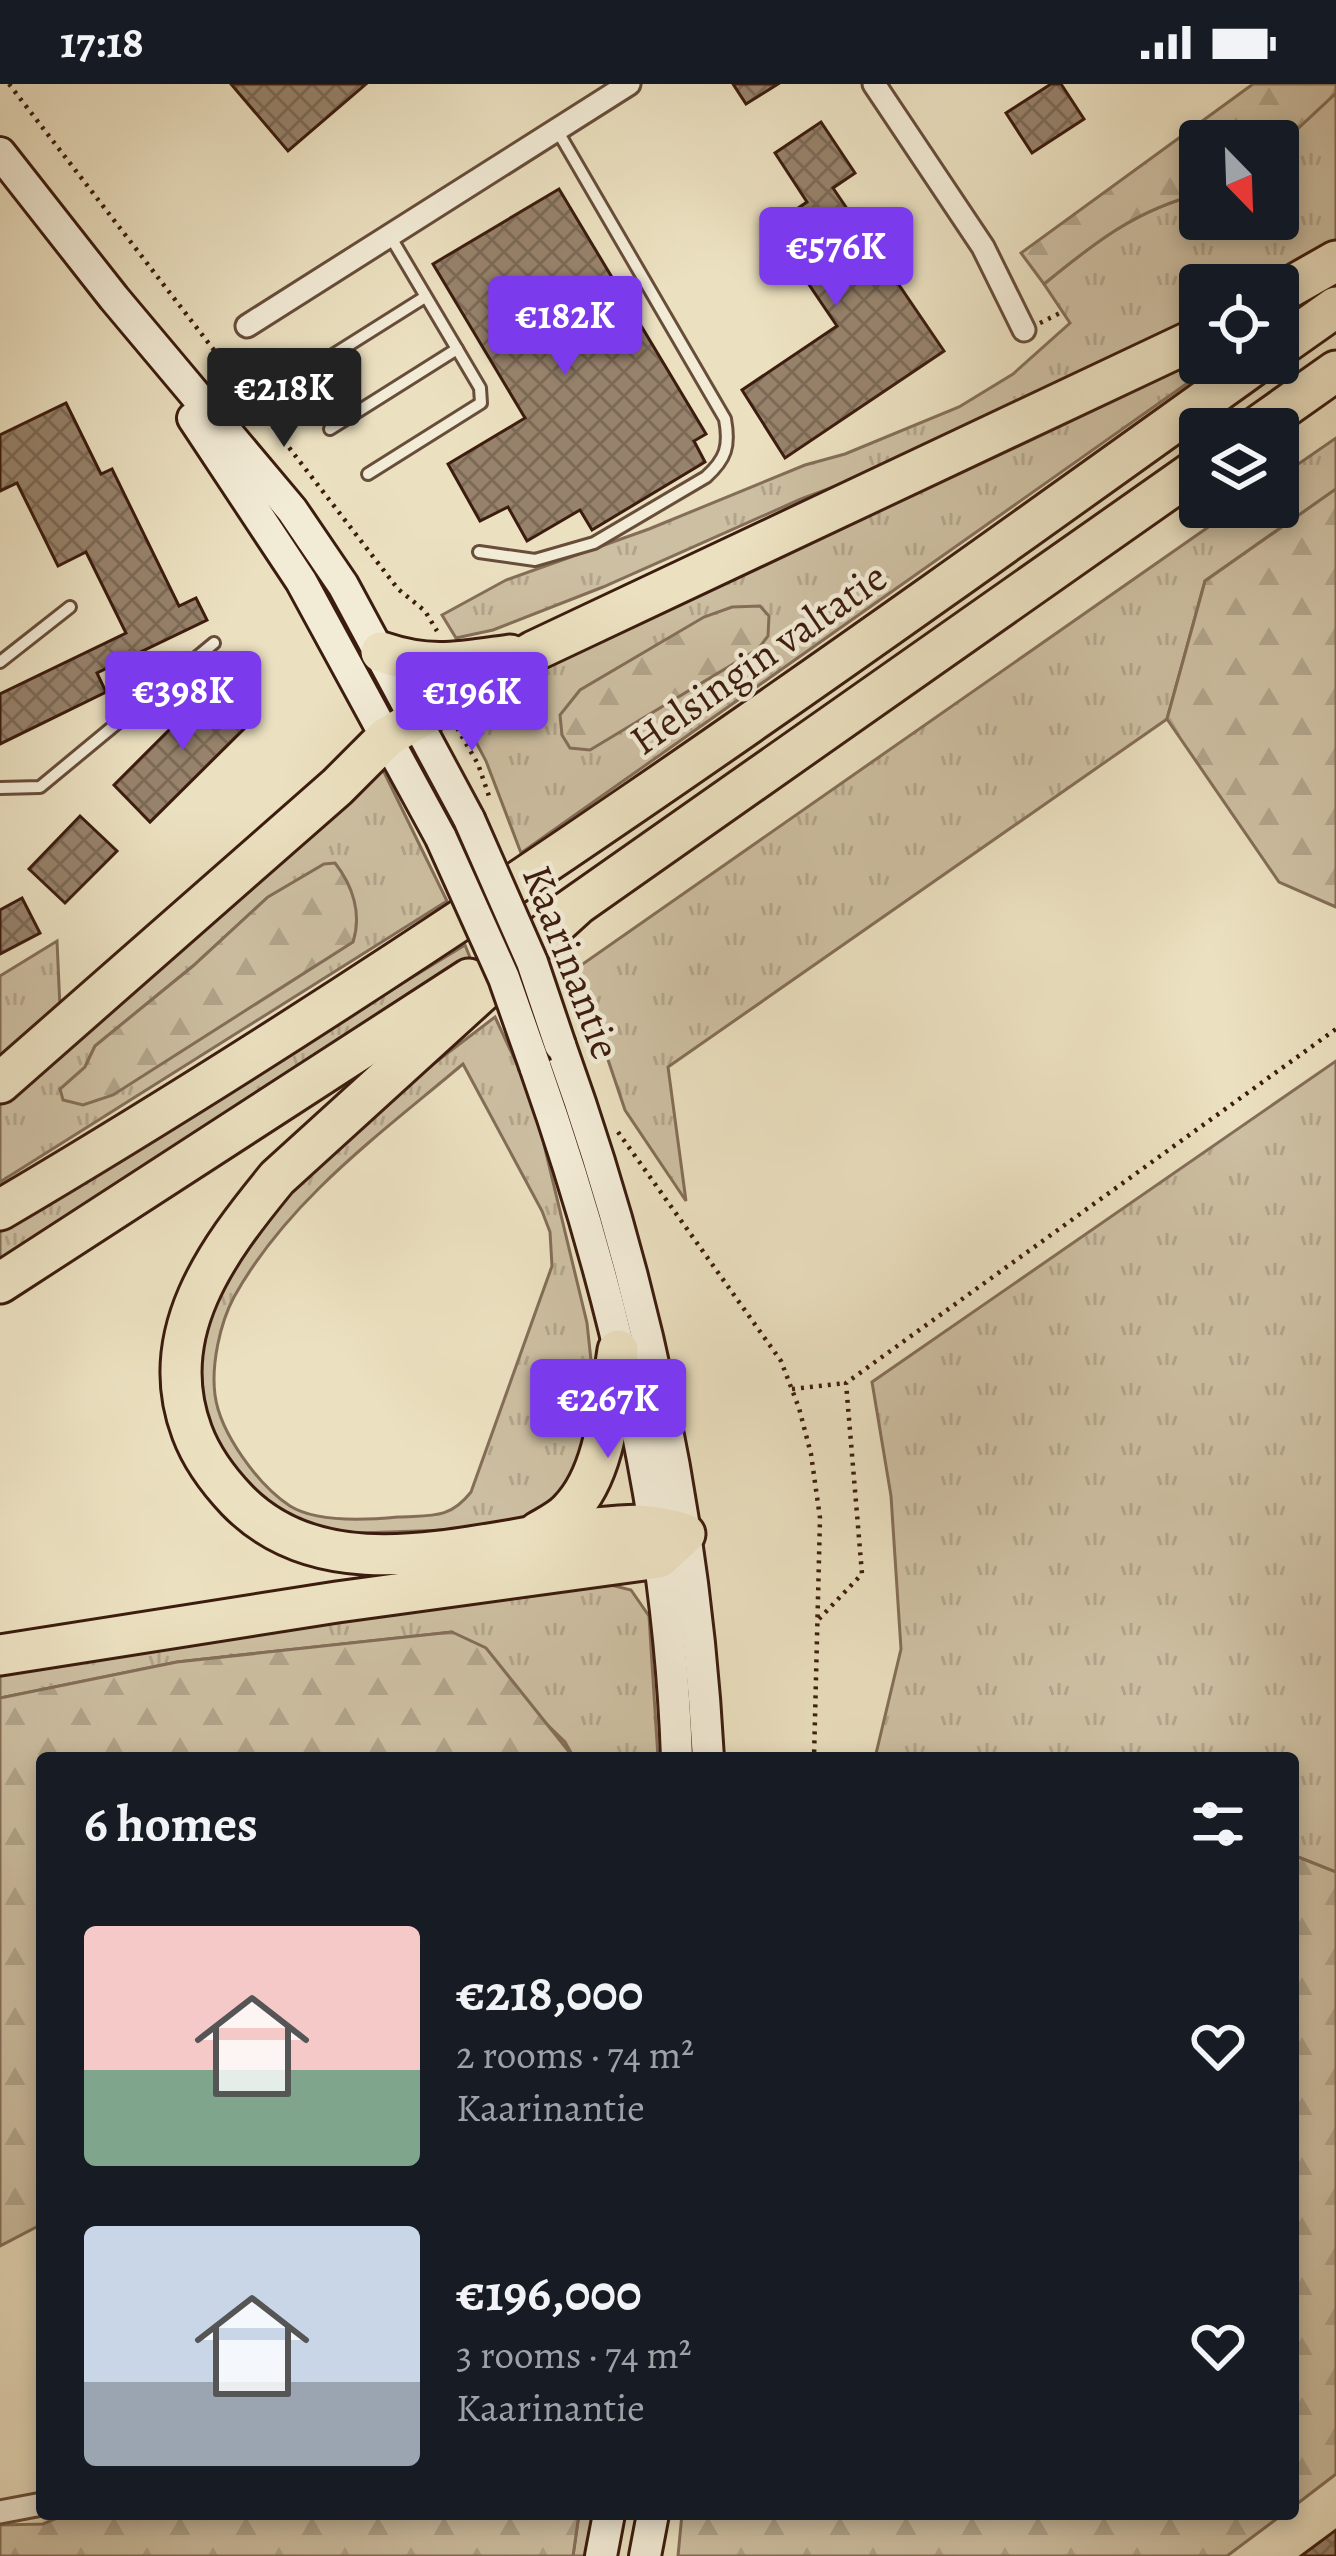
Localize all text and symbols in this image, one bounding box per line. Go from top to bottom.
text: 17:18 [60,11,144,73]
north arrow [1179,120,1299,240]
map controls [1179,120,1299,528]
pin: €576K [752,207,920,309]
text: €576K [786,219,886,272]
button: locate [1179,264,1299,384]
pin: €182K [481,276,649,378]
text: €182K [515,288,615,341]
pin: €218K [200,348,368,450]
text: €218K [234,360,334,413]
button: layers [1179,408,1299,528]
street label: Helsingin valtatie [618,548,898,768]
pin: €398K [99,651,267,753]
pin: €196K [388,652,556,754]
text: €398K [132,663,234,716]
text: €196K [423,664,521,717]
street label: Kaarinantie [509,857,635,1067]
pin: €267K [524,1359,692,1461]
text: €267K [557,1371,659,1424]
text: 6 homes [84,1789,258,1859]
icon: filters [1185,1791,1251,1857]
text: €218,000 [456,1958,643,2028]
icon: home [180,1974,324,2118]
icon: heart [1185,2013,1251,2079]
text: 2 rooms · 74 m² [456,2028,694,2081]
text: Kaarinantie [456,2081,645,2134]
text: €196,000 [456,2258,642,2328]
icon: home [180,2274,324,2418]
icon: heart [1185,2313,1251,2379]
text: 3 rooms · 74 m² [456,2328,692,2381]
text: Kaarinantie [456,2381,645,2434]

